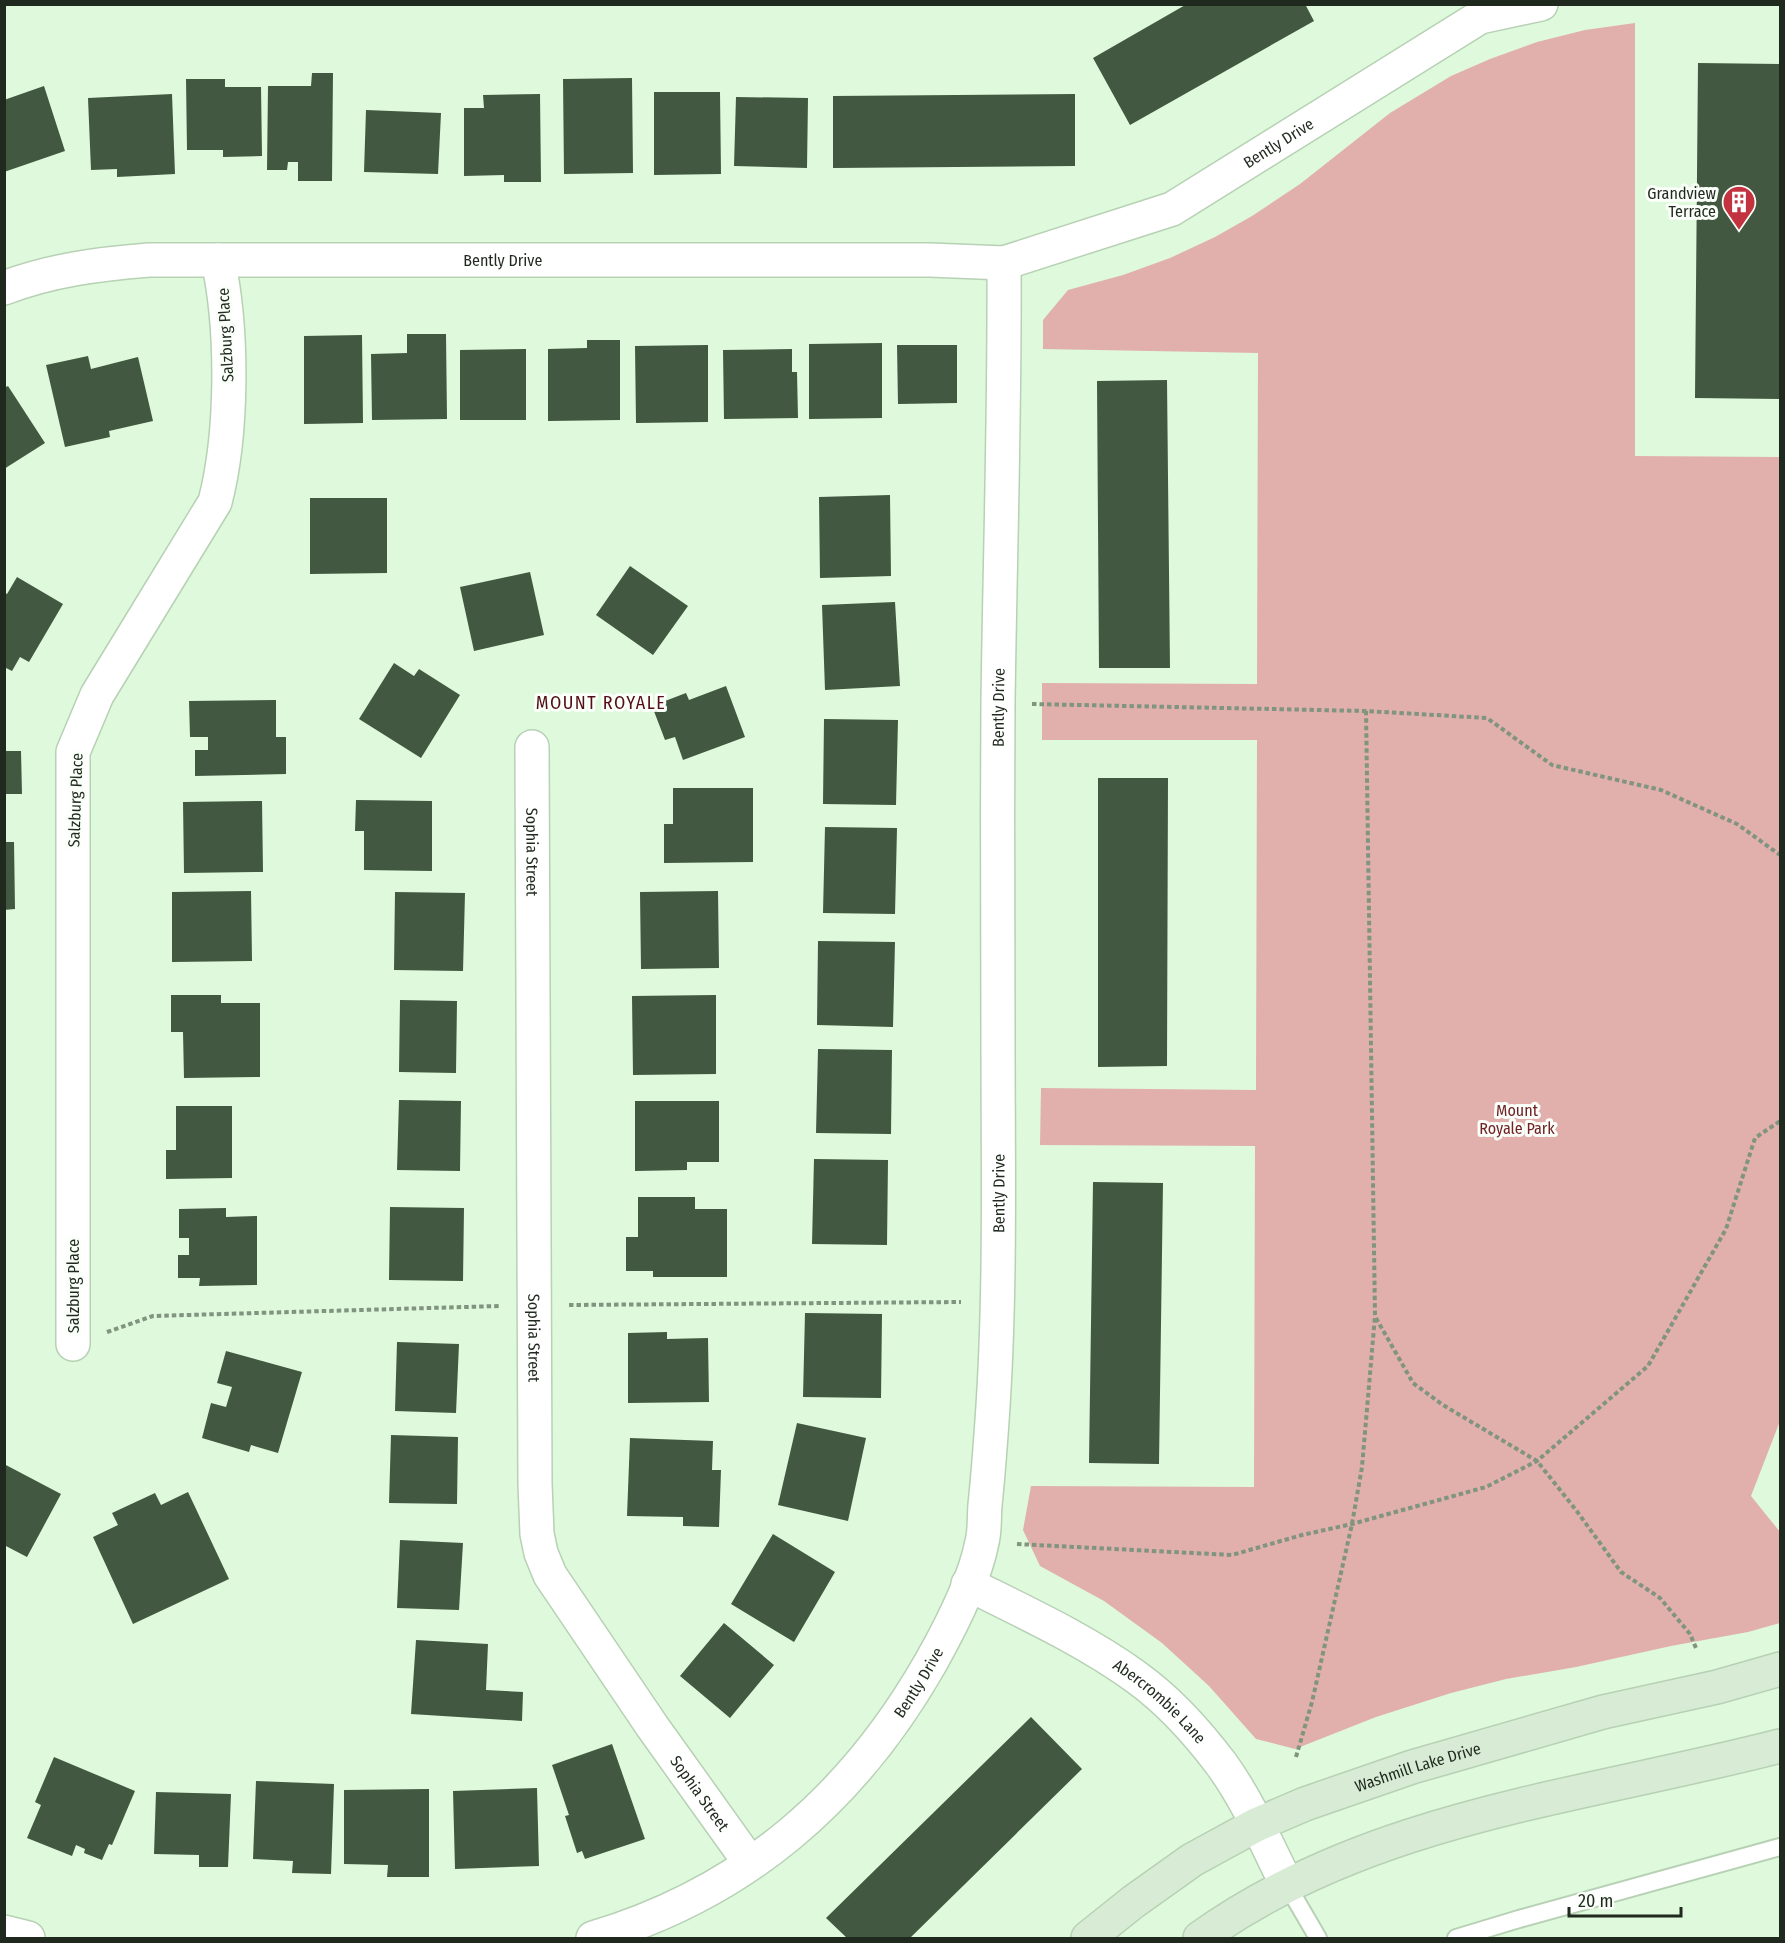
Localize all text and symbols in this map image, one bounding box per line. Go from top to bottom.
street label: Bently Drive [1240,114,1317,172]
place label: Grandview Terrace [1647,184,1717,221]
building icon: Grandview Terrace [1721,184,1757,231]
street label: Bently Drive [463,251,542,270]
street label: Salzburg Place [214,287,237,383]
street label: Bently Drive [989,668,1009,747]
district label: MOUNT ROYALE [536,692,666,714]
street label: Salzburg Place [64,752,87,848]
street label: Sophia Street [522,808,542,897]
park label: Mount Royale Park [1479,1101,1555,1138]
street label: Bently Drive [989,1154,1008,1233]
street label: Salzburg Place [64,1239,83,1333]
street label: Sophia Street [524,1294,544,1383]
street label: Bently Drive [890,1644,947,1721]
street label: Abercrombie Lane [1110,1655,1210,1748]
street label: Washmill Lake Drive [1352,1739,1483,1796]
street label: Sophia Street [666,1752,733,1835]
scale bar [1569,1880,1682,1918]
text: 20 m [1578,1890,1613,1912]

